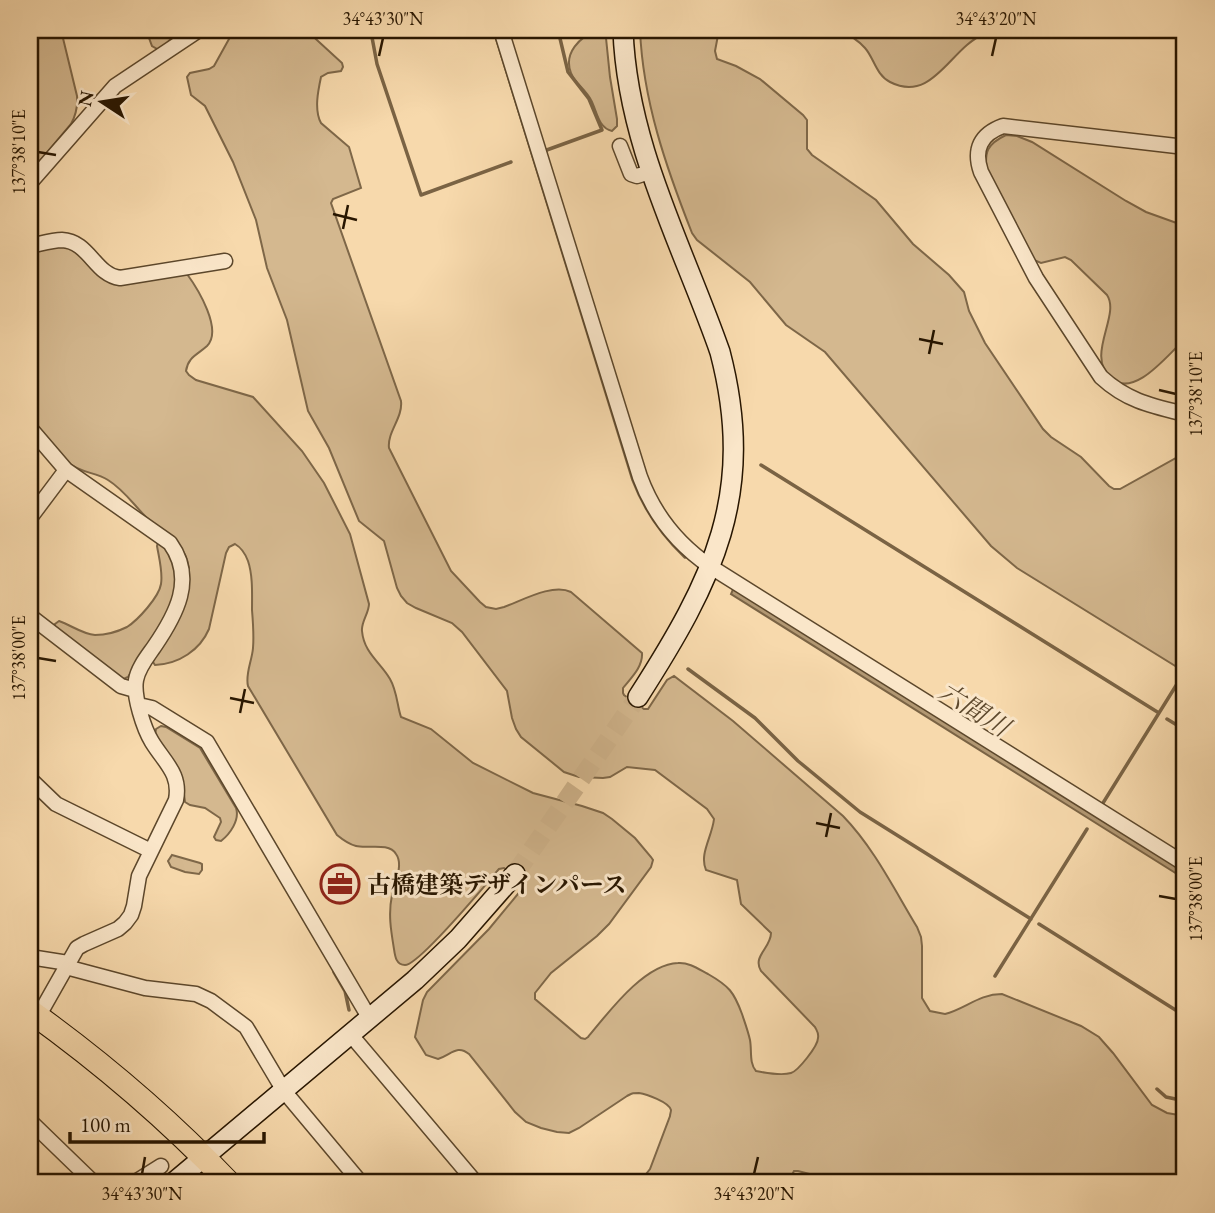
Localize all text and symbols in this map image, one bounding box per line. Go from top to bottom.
text: 34°43'30"N [343,7,424,30]
text: 34°43'20"N [956,7,1037,30]
north arrow [66,66,136,136]
text: N [72,88,100,109]
text: 137°38'10"E [7,109,30,195]
text: 137°38'10"E [1184,351,1207,437]
text: 137°38'00"E [7,615,30,701]
water label: 六間川 [932,674,1019,746]
text: 137°38'00"E [1184,856,1207,942]
office icon: 古橋建築デザインパース [319,863,361,905]
place label: 古橋建築デザインパース [367,869,626,900]
scale bar [70,1101,264,1145]
text: 100 m [80,1111,131,1138]
text: 34°43'30"N [102,1182,183,1205]
text: 34°43'20"N [714,1182,795,1205]

